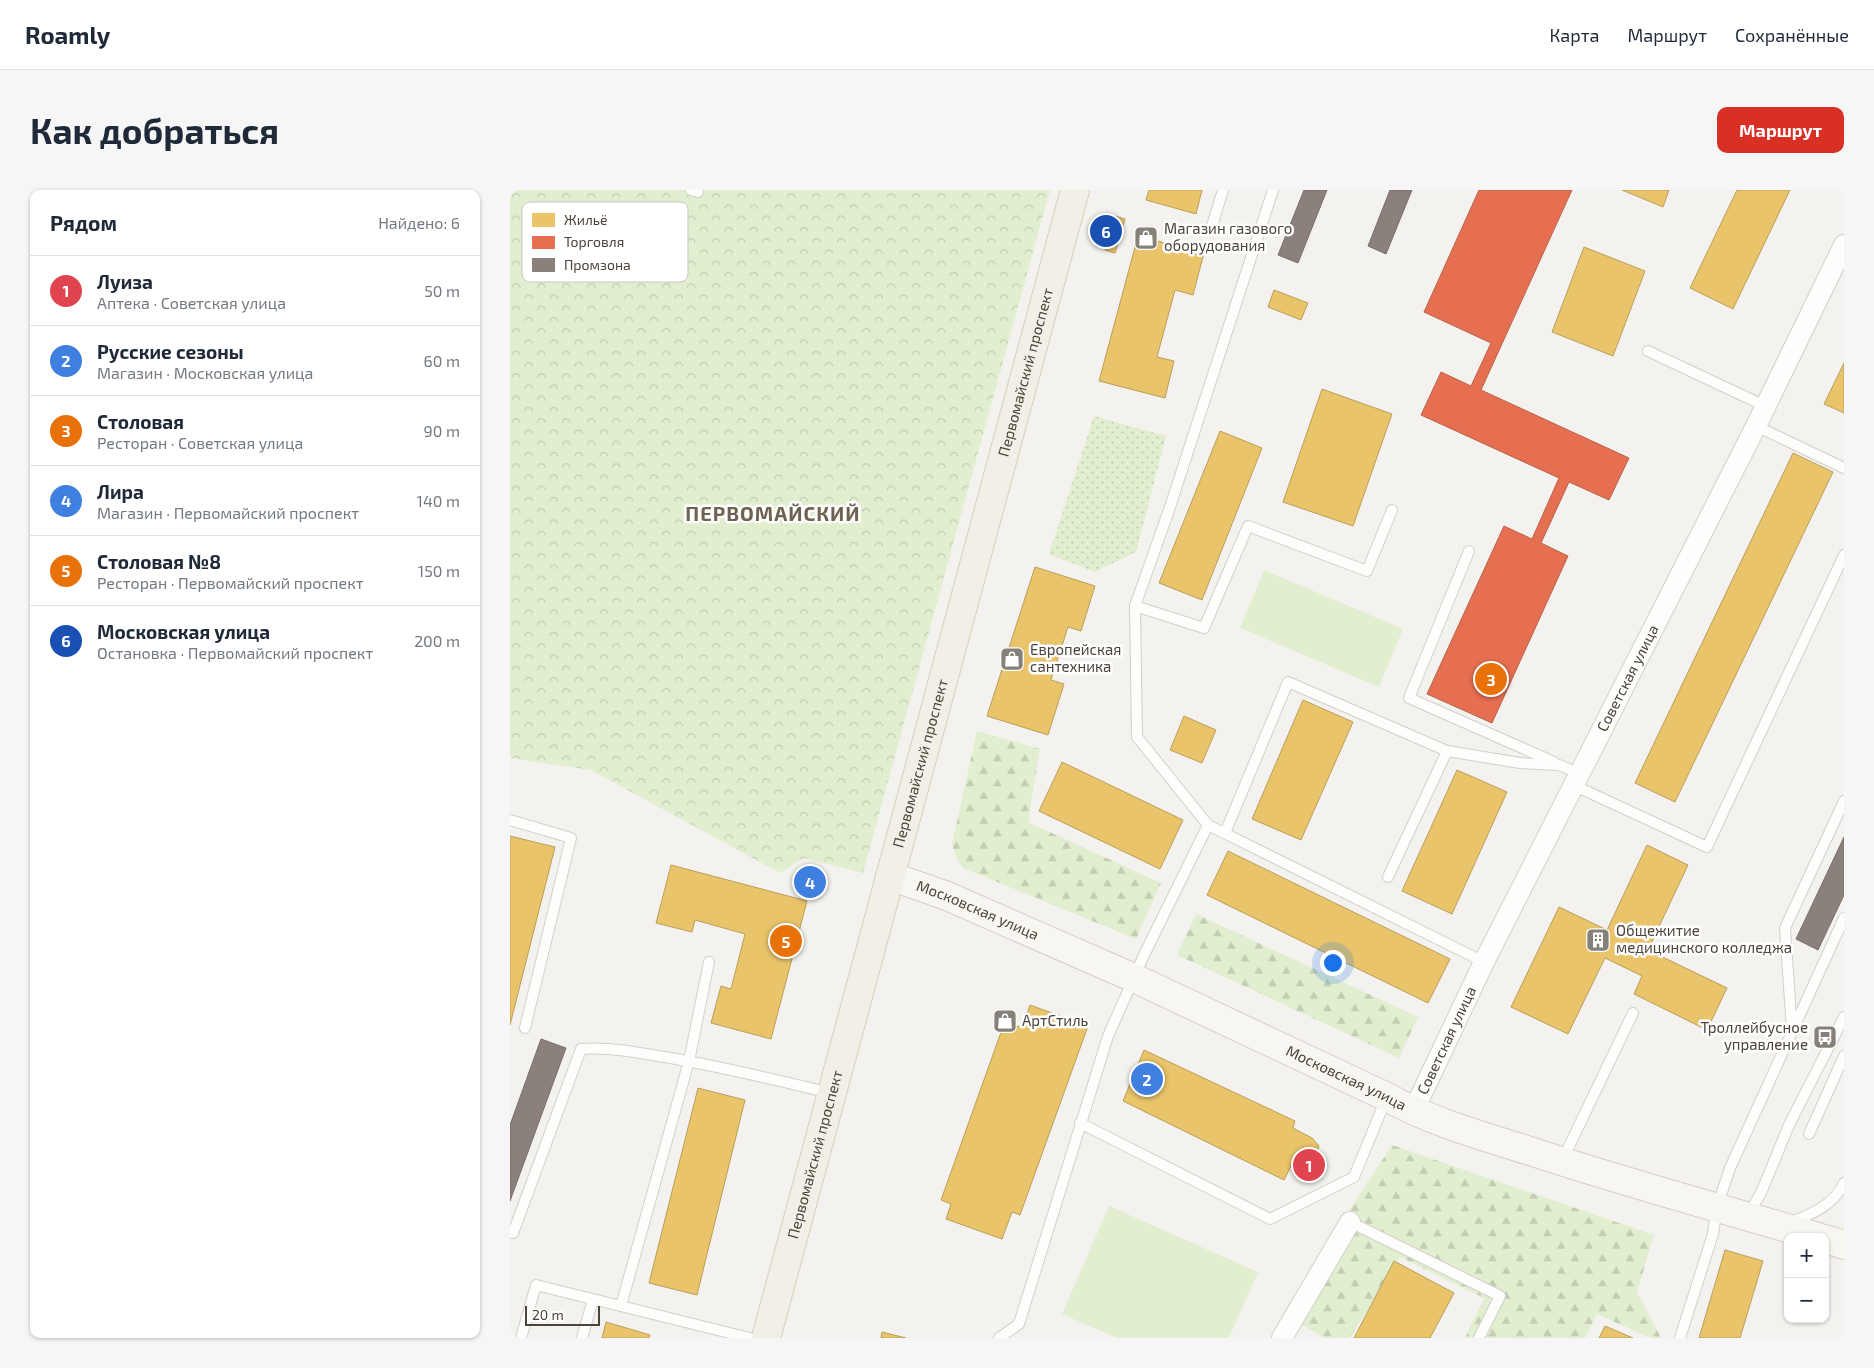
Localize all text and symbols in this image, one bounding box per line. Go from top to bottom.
text: Roamly [25,20,110,49]
text: Карта [1549,24,1599,46]
text: Маршрут [1627,24,1707,46]
text: Сохранённые [1735,24,1849,46]
button: Маршрут [1717,107,1844,153]
text: Как добраться [30,109,279,151]
legend [522,202,688,282]
text: Рядом [50,210,117,235]
text: Жильё [564,211,608,228]
pin: 6 [1090,212,1122,250]
text: Найдено: 6 [378,213,460,232]
place label: Магазин газового оборудования [1164,219,1292,255]
shop icon: Магазин газового оборудования [1133,225,1159,251]
text: Торговля [564,233,624,250]
text: Промзона [564,256,631,273]
text: Луиза [97,270,153,293]
text: 1 [63,281,69,300]
text: 50 m [424,281,460,300]
street label: Первомайский проспект [994,286,1056,458]
text: Аптека · Советская улица [97,293,286,312]
text: Русские сезоны [97,340,244,363]
text: 2 [61,351,71,370]
text: 60 m [424,351,460,370]
text: Магазин · Московская улица [97,363,313,382]
text: Столовая [97,410,184,433]
text: 3 [61,421,71,440]
text: 90 m [424,421,460,440]
text: Ресторан · Советская улица [97,433,303,452]
text: Лира [97,480,144,503]
text: 4 [61,491,71,510]
text: 140 m [417,491,460,510]
district label: ПЕРВОМАЙСКИЙ [685,501,861,525]
text: Магазин · Первомайский проспект [97,503,359,522]
text: Столовая №8 [97,550,221,573]
text: 5 [62,561,70,580]
text: 150 m [418,561,460,580]
text: Ресторан · Первомайский проспект [97,573,364,592]
text: Московская улица [97,620,270,643]
street label: Советская улица [1592,621,1662,734]
text: 6 [61,631,71,650]
text: 200 m [414,631,460,650]
place label: Европейская сантехника [1030,640,1121,675]
text: Остановка · Первомайский проспект [97,643,373,662]
shop icon: Европейская сантехника [999,646,1025,672]
pin: 3 [1475,660,1507,698]
street label: Первомайский проспект [888,677,951,850]
pin: 4 [794,863,826,901]
street label: Московская улица [914,876,1042,943]
place label: Общежитие медицинского колледжа [1616,921,1792,956]
pin: 5 [770,922,802,960]
building icon: Общежитие медицинского колледжа [1585,927,1611,953]
your location [1320,950,1346,976]
street label: Советская улица [1413,983,1479,1097]
shop icon: АртСтиль [992,1008,1018,1034]
place label: АртСтиль [1022,1011,1089,1029]
place label: Троллейбусное управление [1700,1018,1808,1054]
bus stop icon: Троллейбусное управление [1812,1024,1838,1050]
street label: Московская улица [1283,1041,1410,1114]
pin: 2 [1131,1060,1163,1098]
street label: Первомайский проспект [783,1068,846,1241]
pin: 1 [1293,1146,1325,1184]
map controls [1784,1233,1829,1323]
button: + [1784,1233,1829,1278]
button: − [1784,1278,1829,1323]
scale bar [525,1303,600,1326]
text: 20 m [532,1306,564,1323]

